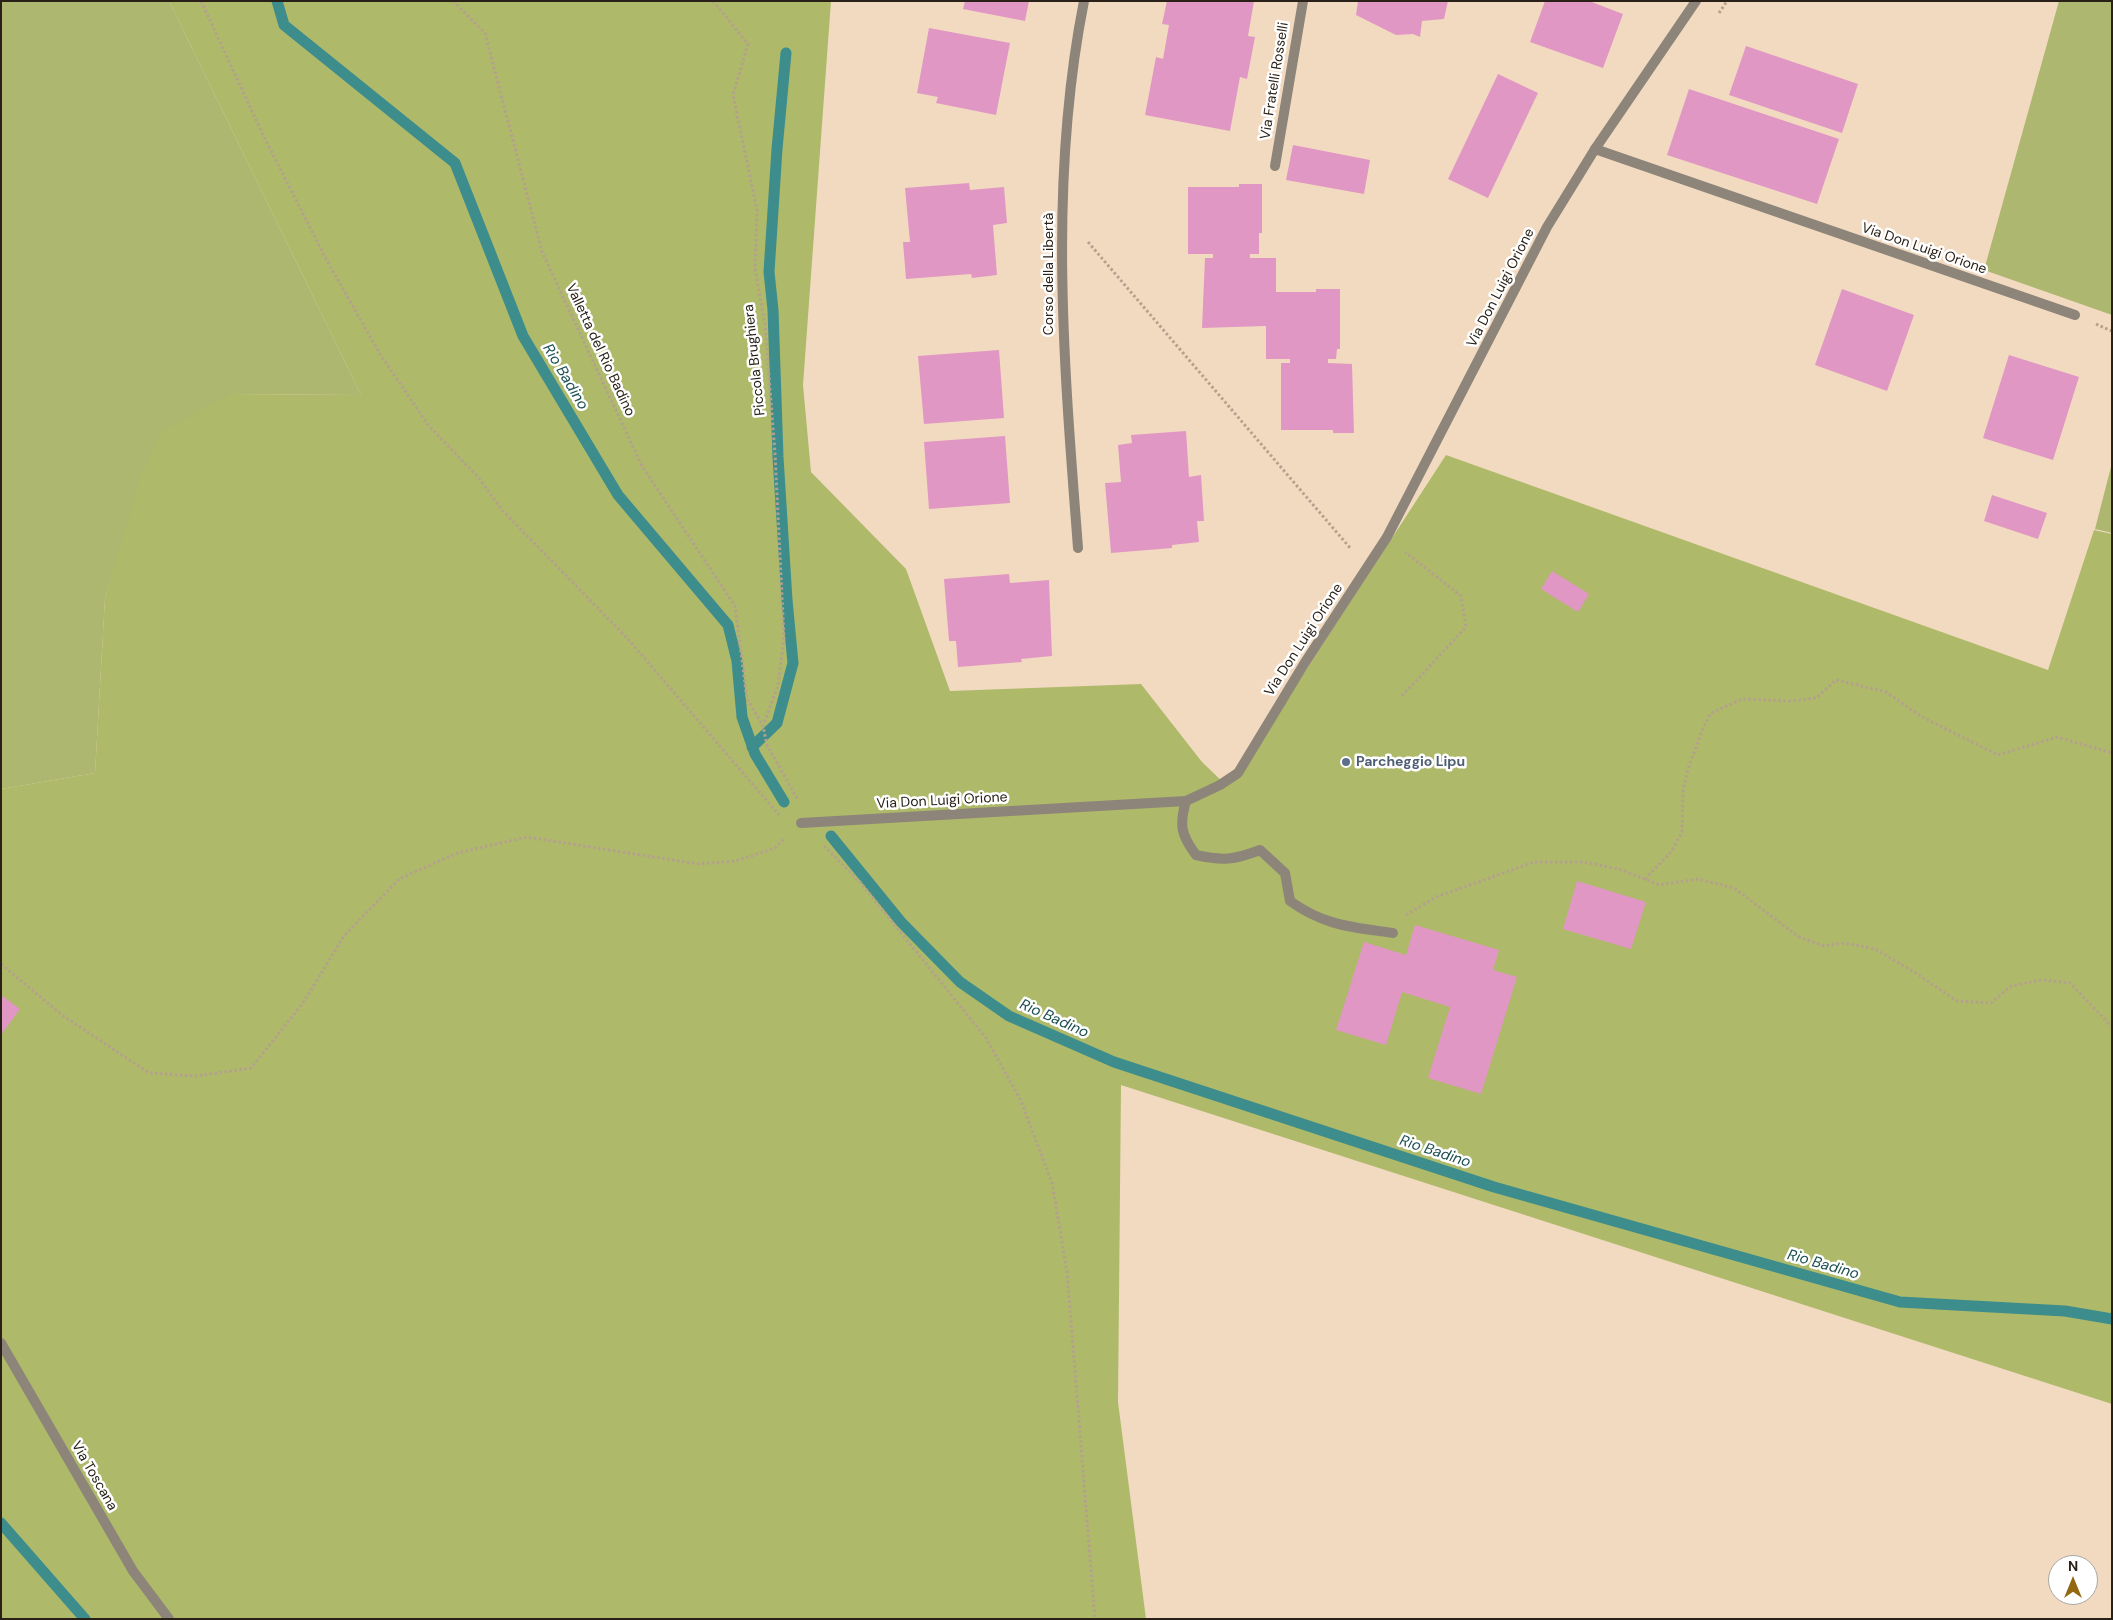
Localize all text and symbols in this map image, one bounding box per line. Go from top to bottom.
street label: Via Fratelli Rosselli [1257,21,1293,141]
street label: Corso della Libertà [1041,213,1057,335]
street label: Via Don Luigi Orione [1859,220,1989,278]
street label: Via Don Luigi Orione [1464,226,1538,350]
street label: Valletta del Rio Badino [562,281,638,419]
street label: Piccola Brughiera [741,303,769,417]
water label: Rio Badino [538,341,592,413]
street label: Via Don Luigi Orione [1261,580,1347,700]
place label: Parcheggio Lipu [1356,754,1465,770]
marker: Parcheggio Lipu [1340,756,1352,768]
street label: Via Don Luigi Orione [876,789,1008,813]
water label: Rio Badino [1017,996,1091,1042]
water label: Rio Badino [1397,1132,1473,1172]
water label: Rio Badino [1785,1246,1861,1284]
street label: Via Toscana [67,1438,121,1514]
north arrow [2048,1555,2098,1605]
text: N [2068,1557,2078,1575]

